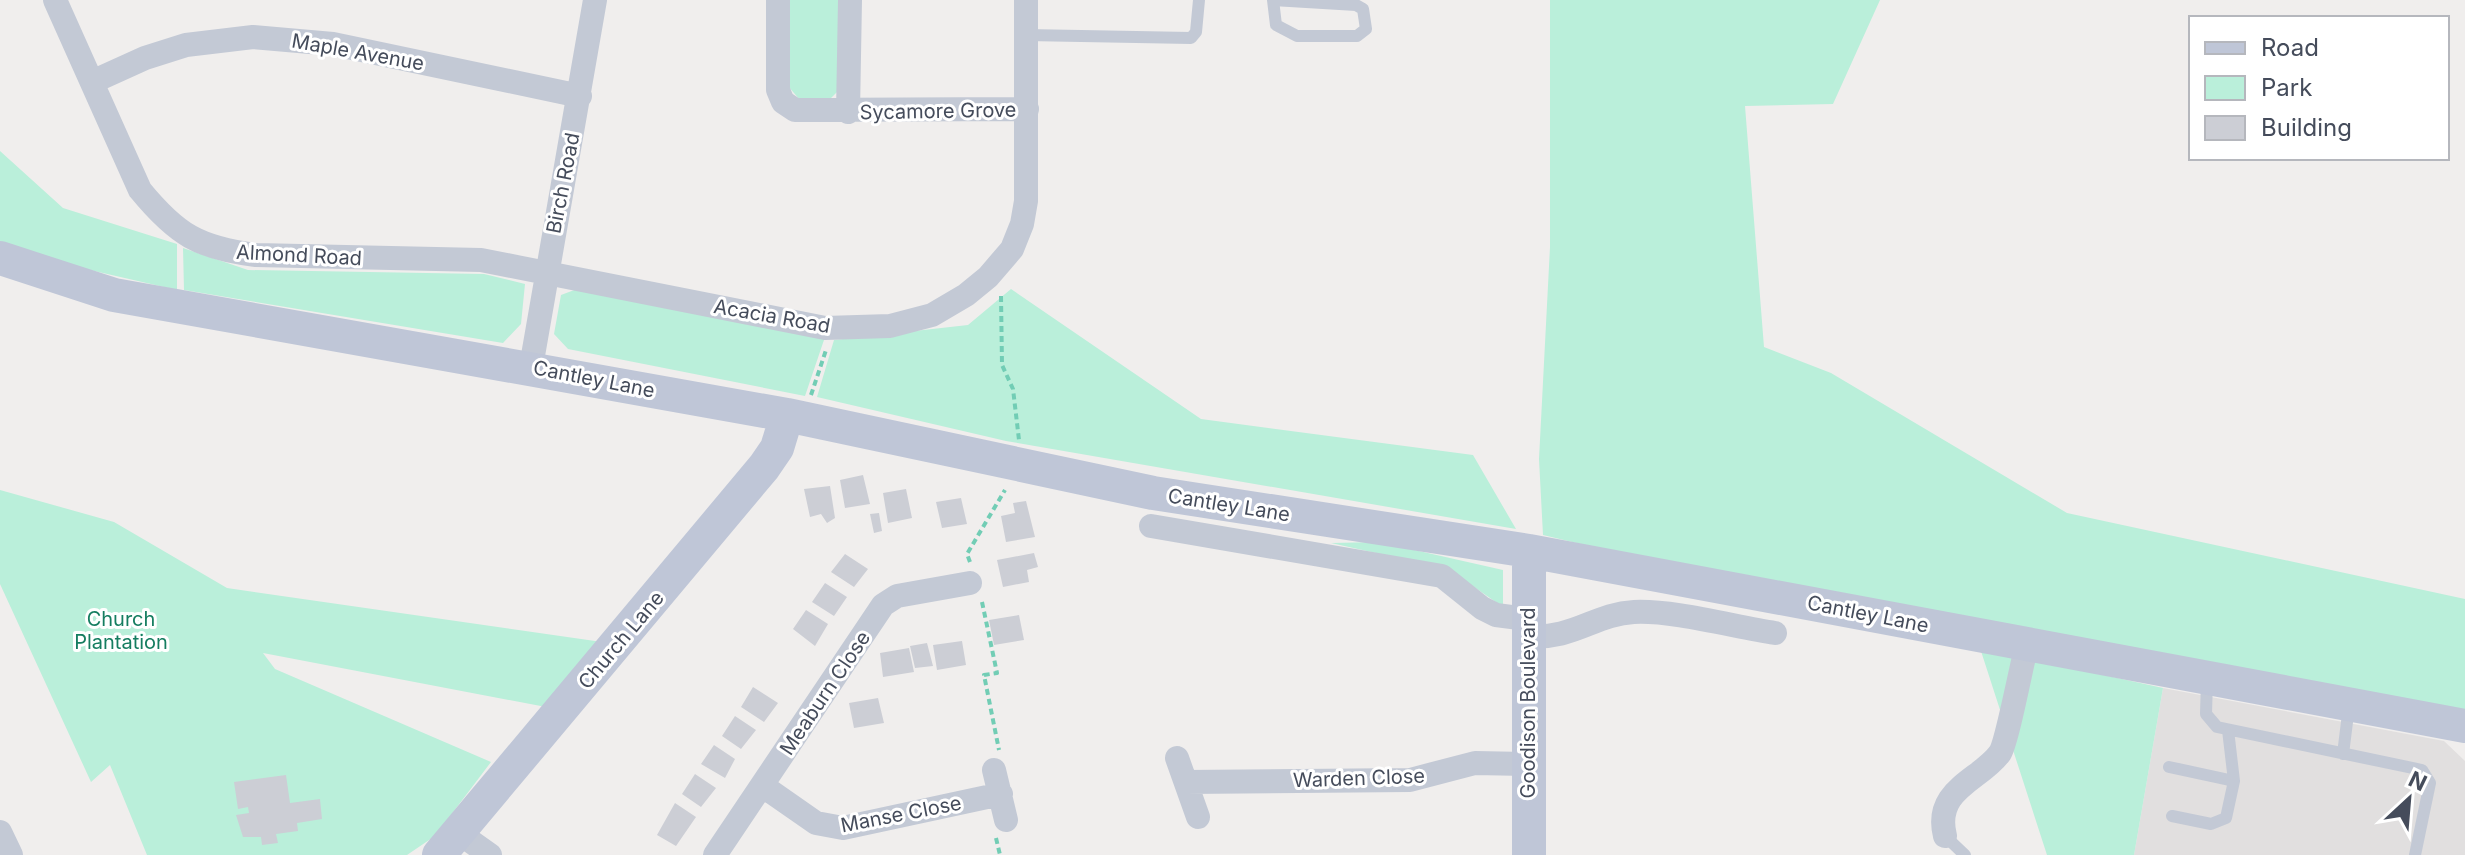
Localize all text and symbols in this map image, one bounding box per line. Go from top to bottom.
legend [2189,16,2449,160]
street label: Maple Avenue [290,29,426,75]
text: Road [2261,33,2319,62]
text: Park [2261,73,2312,102]
street label: Sycamore Grove [859,98,1017,124]
text: Building [2261,113,2352,142]
street label: Birch Road [541,131,585,235]
street label: Almond Road [235,240,363,270]
street label: Acacia Road [712,294,832,338]
street label: Cantley Lane [531,355,657,403]
street label: Cantley Lane [1166,484,1292,526]
street label: Church Lane [573,586,669,694]
street label: Cantley Lane [1805,590,1931,638]
park label: Church Plantation [74,607,168,654]
street label: Goodison Boulevard [1516,608,1540,798]
street label: Meaburn Close [775,627,875,759]
north arrow [2369,759,2449,839]
street label: Warden Close [1293,764,1425,792]
text: N [2405,766,2431,796]
street label: Manse Close [839,791,963,837]

